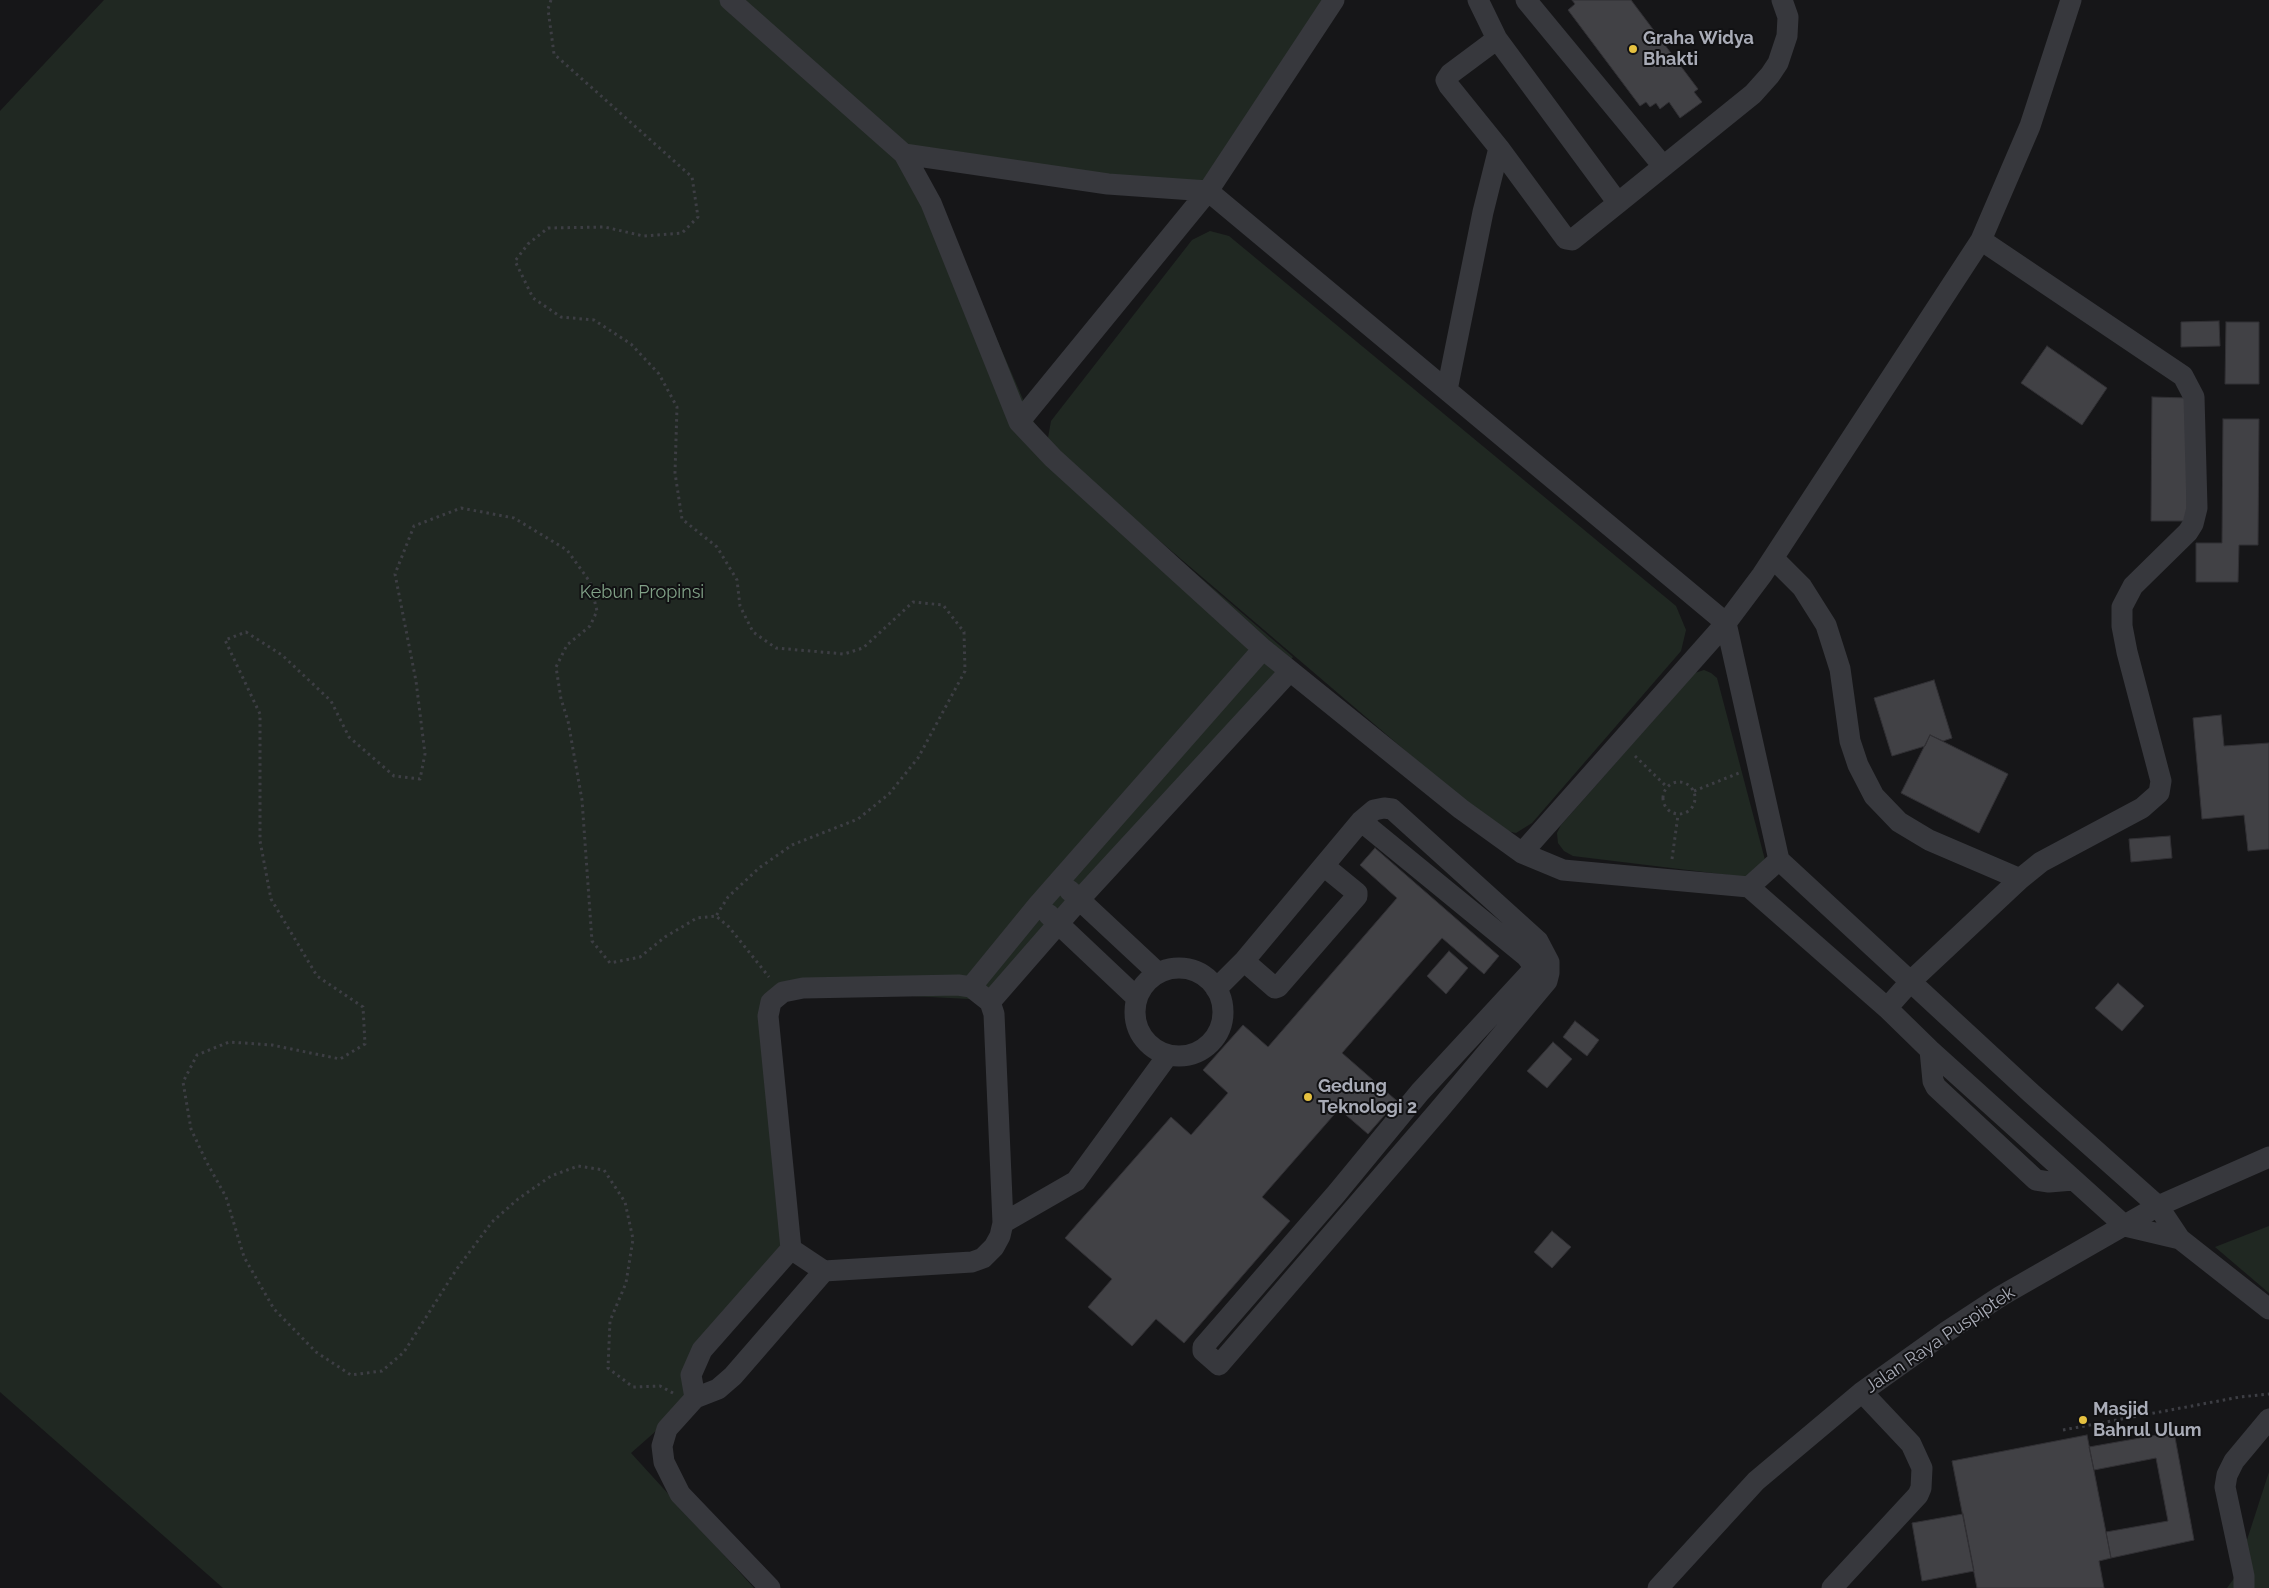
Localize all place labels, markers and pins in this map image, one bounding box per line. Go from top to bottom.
place label: Graha Widya Bhakti [1643,28,1754,70]
marker: Graha Widya Bhakti [1627,43,1639,55]
place label: Gedung Teknologi 2 [1318,1076,1417,1118]
marker: Gedung Teknologi 2 [1302,1091,1314,1103]
place label: Masjid Bahrul Ulum [2093,1399,2202,1442]
marker: Masjid Bahrul Ulum [2077,1414,2089,1426]

